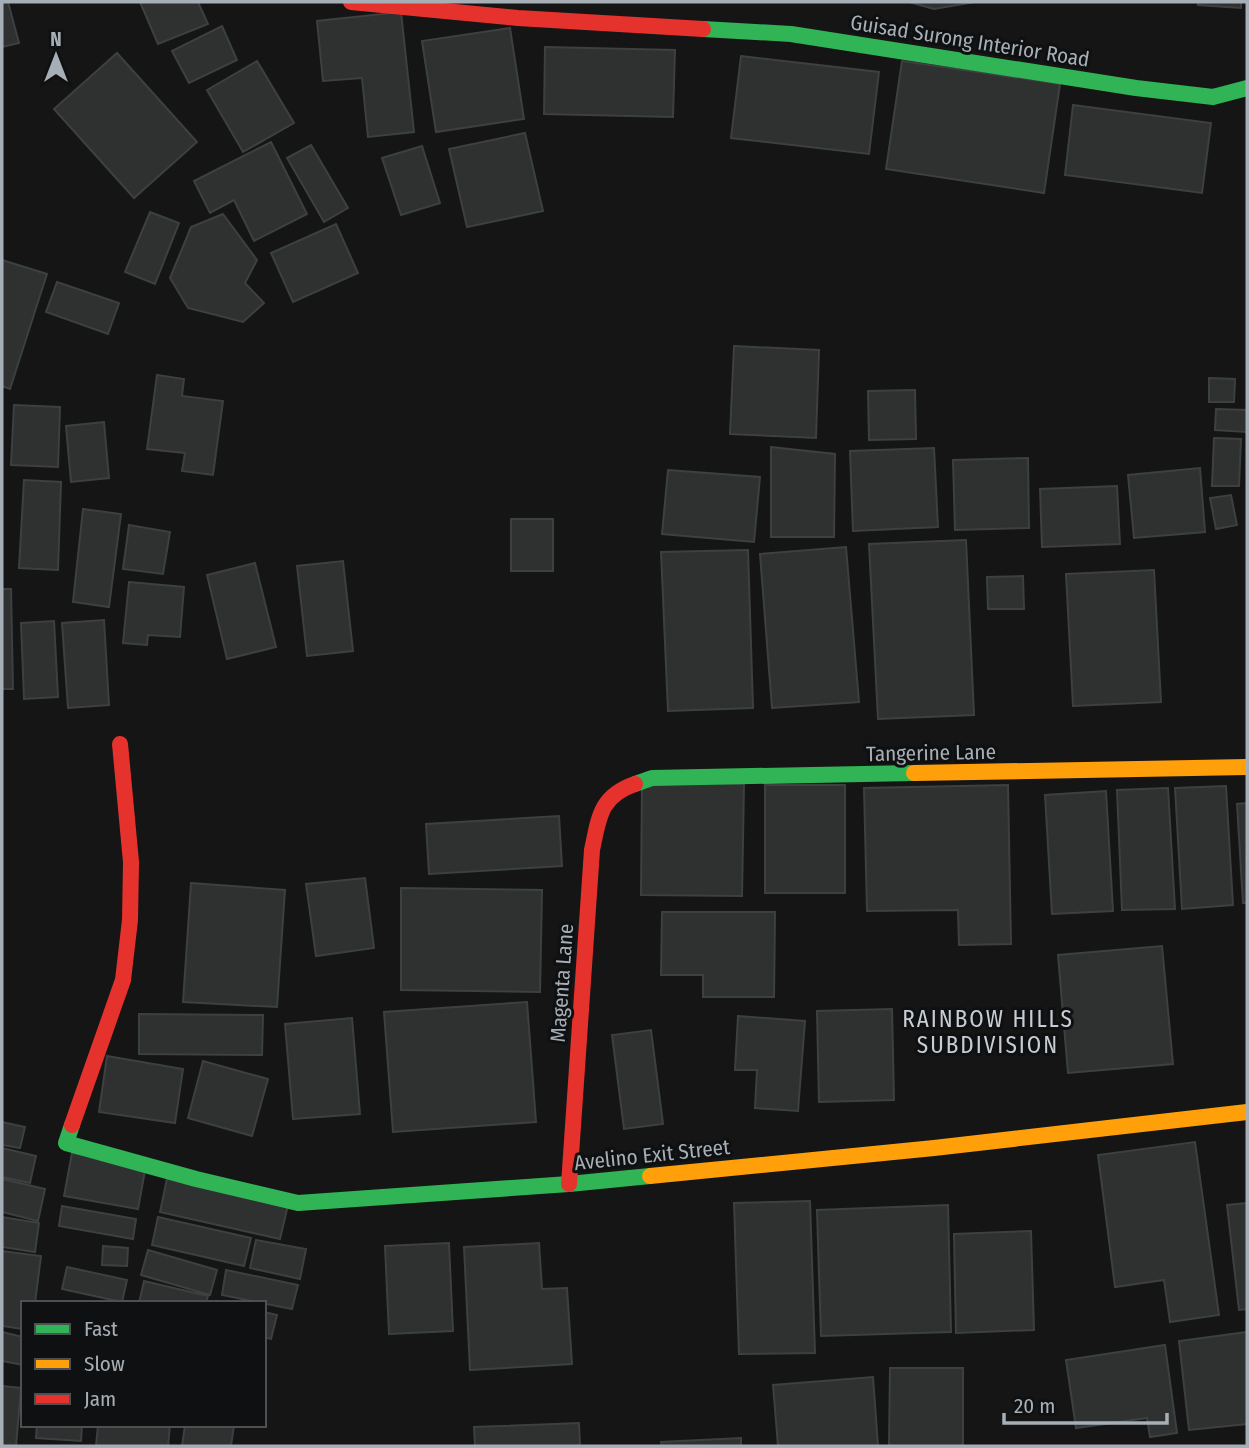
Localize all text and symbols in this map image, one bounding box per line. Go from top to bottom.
street label: Guisad Surong Interior Road [849,9,1091,73]
north arrow [21,21,91,91]
text: N [50,28,62,51]
street label: Tangerine Lane [866,739,996,767]
street label: Magenta Lane [545,923,579,1043]
district label: RAINBOW HILLS SUBDIVISION [902,1005,1074,1059]
street label: Avelino Exit Street [573,1134,731,1176]
legend [21,1301,266,1427]
text: Fast [84,1316,118,1342]
text: Slow [84,1351,125,1377]
scale bar [1004,1382,1167,1426]
text: Jam [84,1386,116,1412]
text: 20 m [1014,1393,1055,1419]

